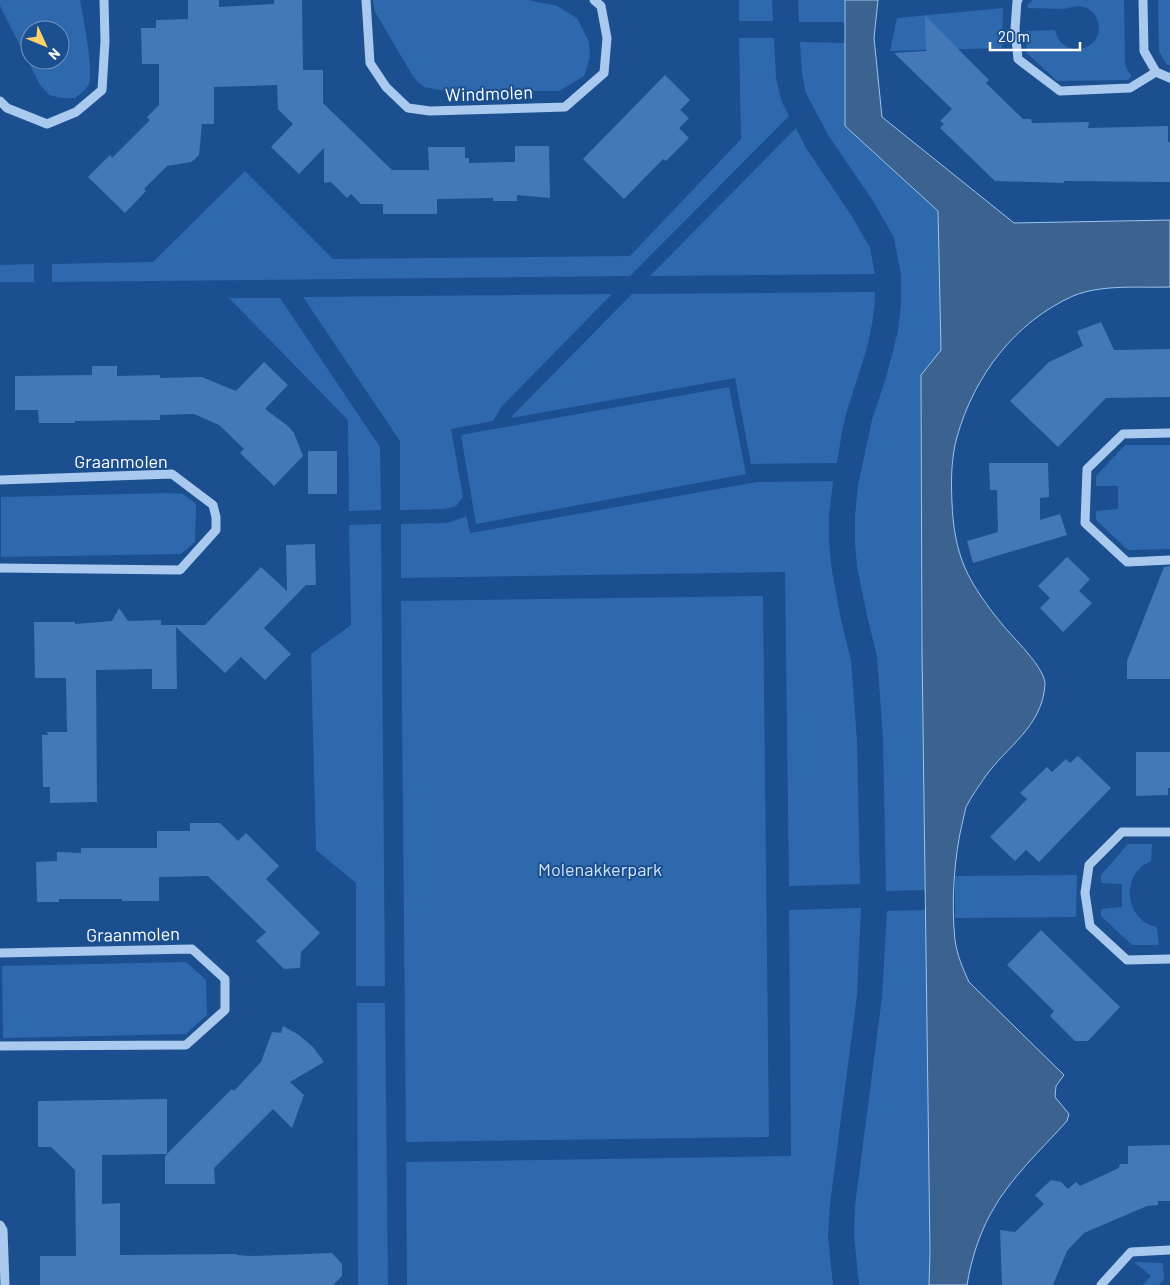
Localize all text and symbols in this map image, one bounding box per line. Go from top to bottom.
north arrow [20,20,70,70]
scale bar [990,20,1080,52]
text: 20 m [998,27,1030,45]
text: N [45,45,64,64]
street label: Windmolen [445,80,533,106]
street label: Graanmolen [74,450,168,472]
park label: Molenakkerpark [538,858,662,880]
street label: Graanmolen [86,922,180,946]

